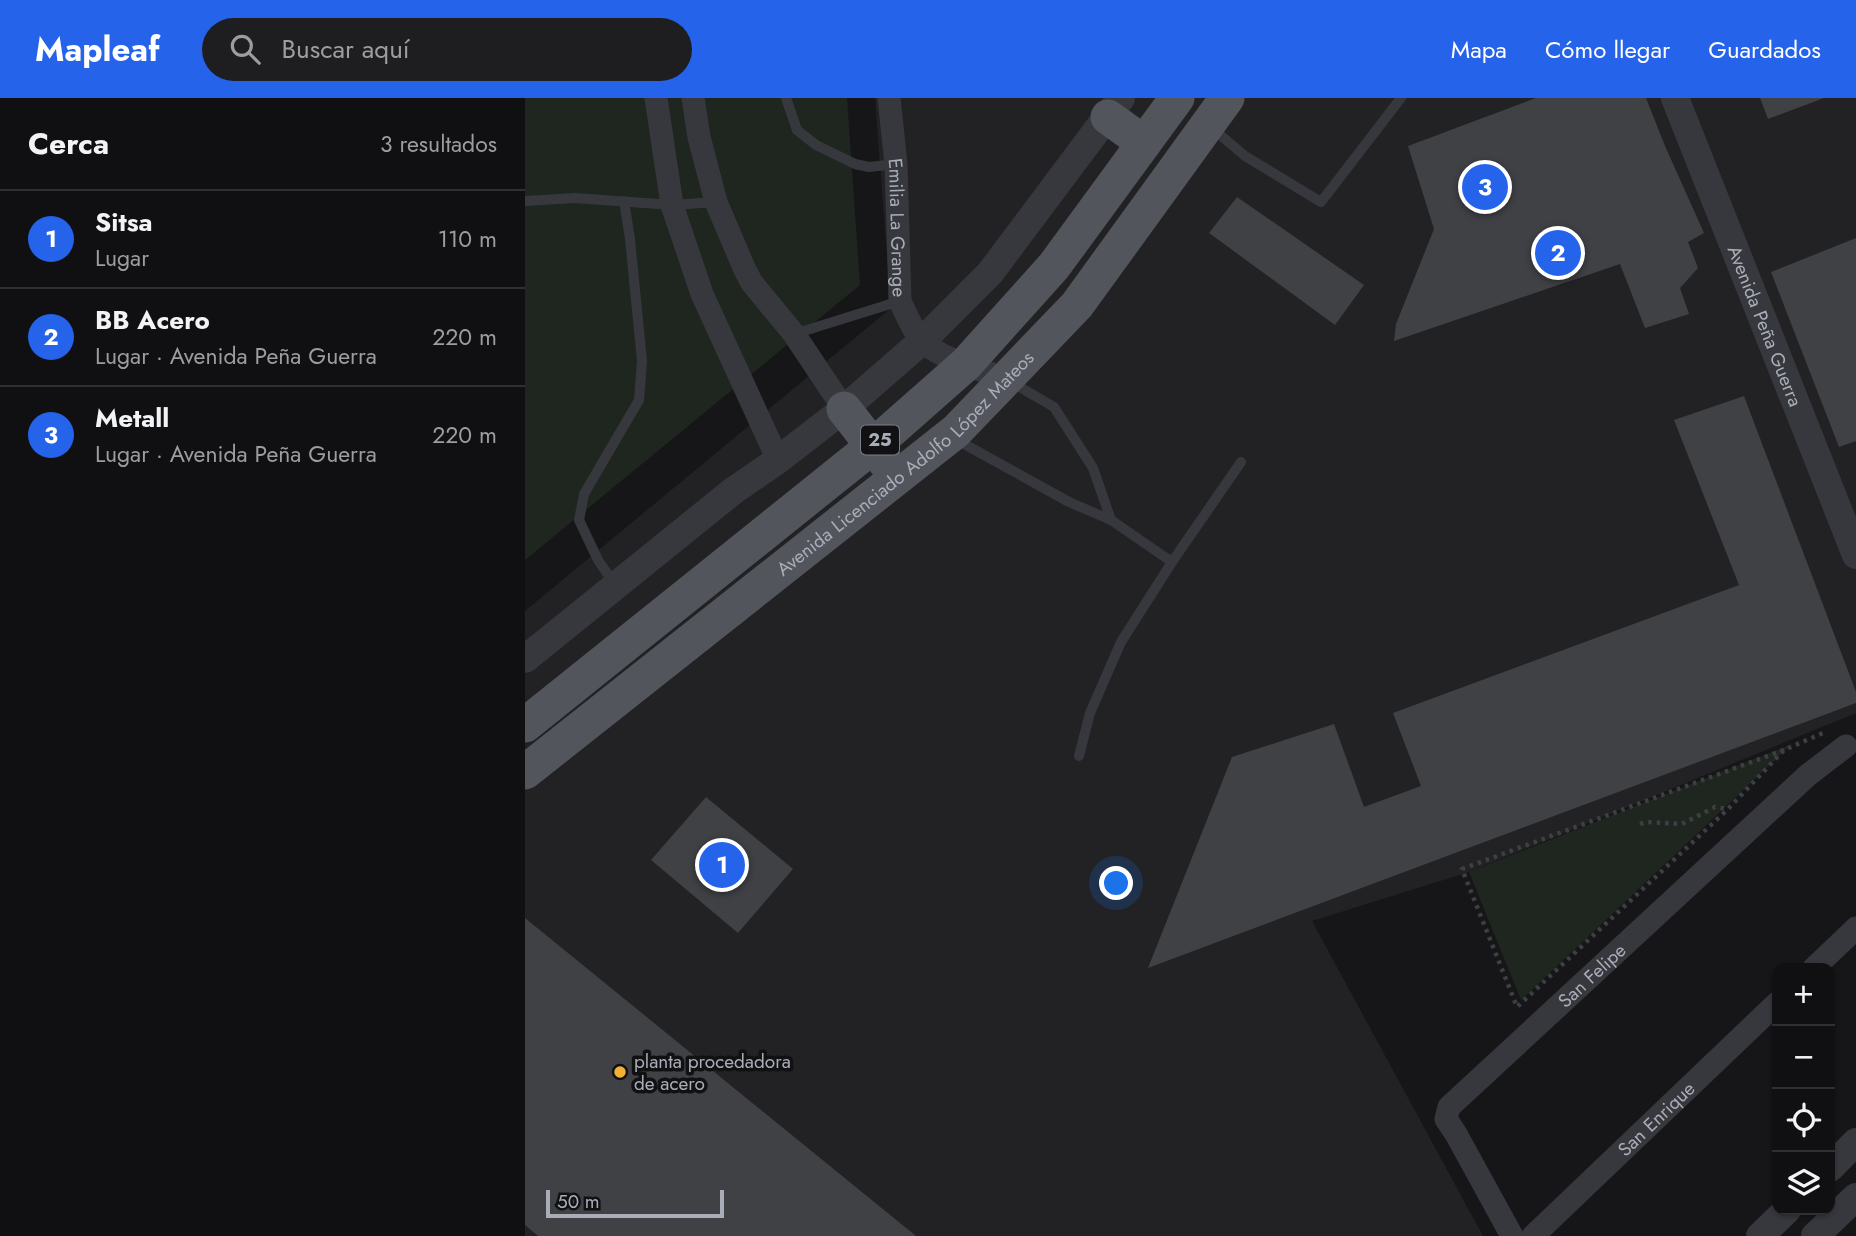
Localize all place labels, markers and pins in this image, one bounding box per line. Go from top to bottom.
pin: 3 [1462,161,1508,213]
pin: 2 [1535,227,1581,279]
pin: 1 [699,839,745,891]
place label: planta procedadora de acero [634,1048,791,1097]
marker: planta procedadora de acero [612,1064,628,1080]

